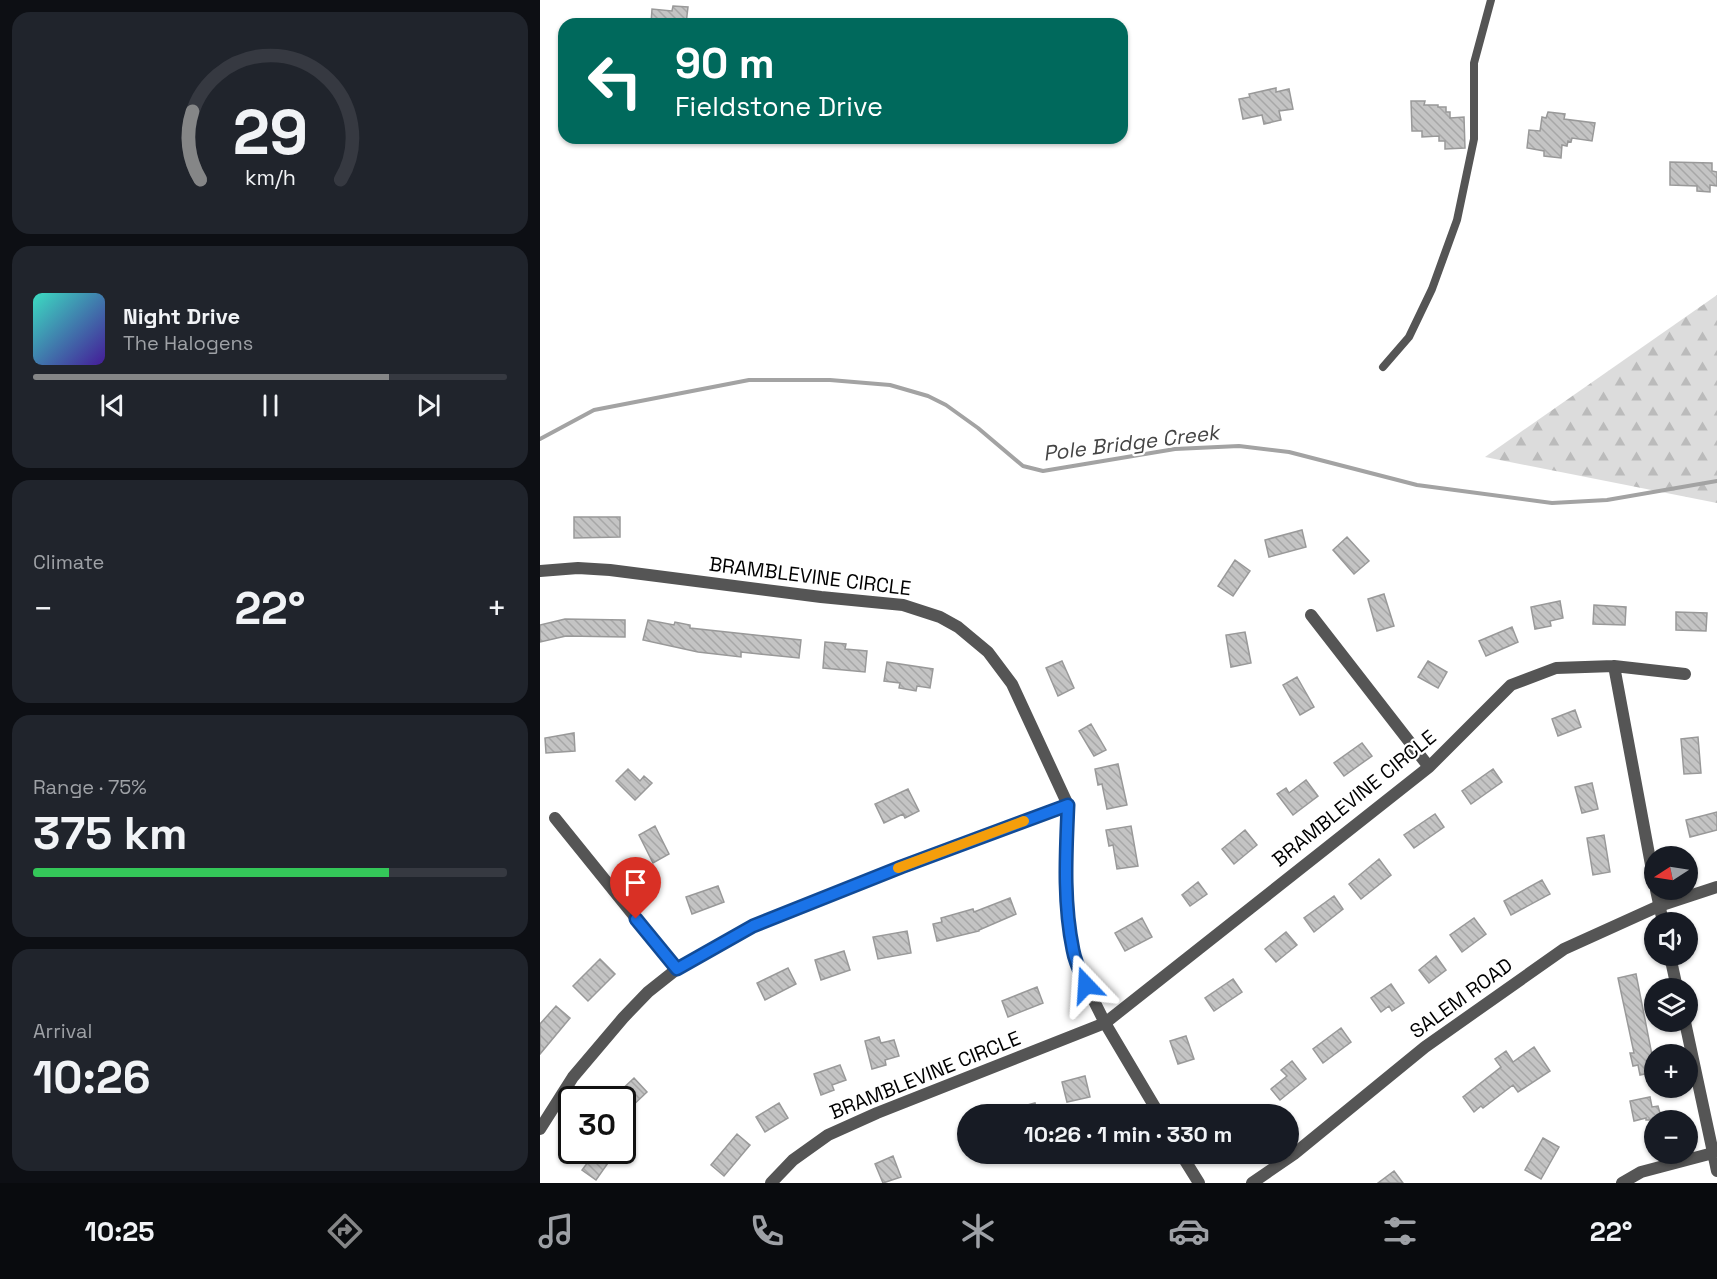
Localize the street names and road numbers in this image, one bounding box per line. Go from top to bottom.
street label: BRAMBLEVINE CIRCLE [707,551,913,601]
street label: BRAMBLEVINE CIRCLE [1267,724,1441,872]
street label: SALEM ROAD [1404,952,1518,1044]
street label: BRAMBLEVINE CIRCLE [826,1025,1024,1125]

